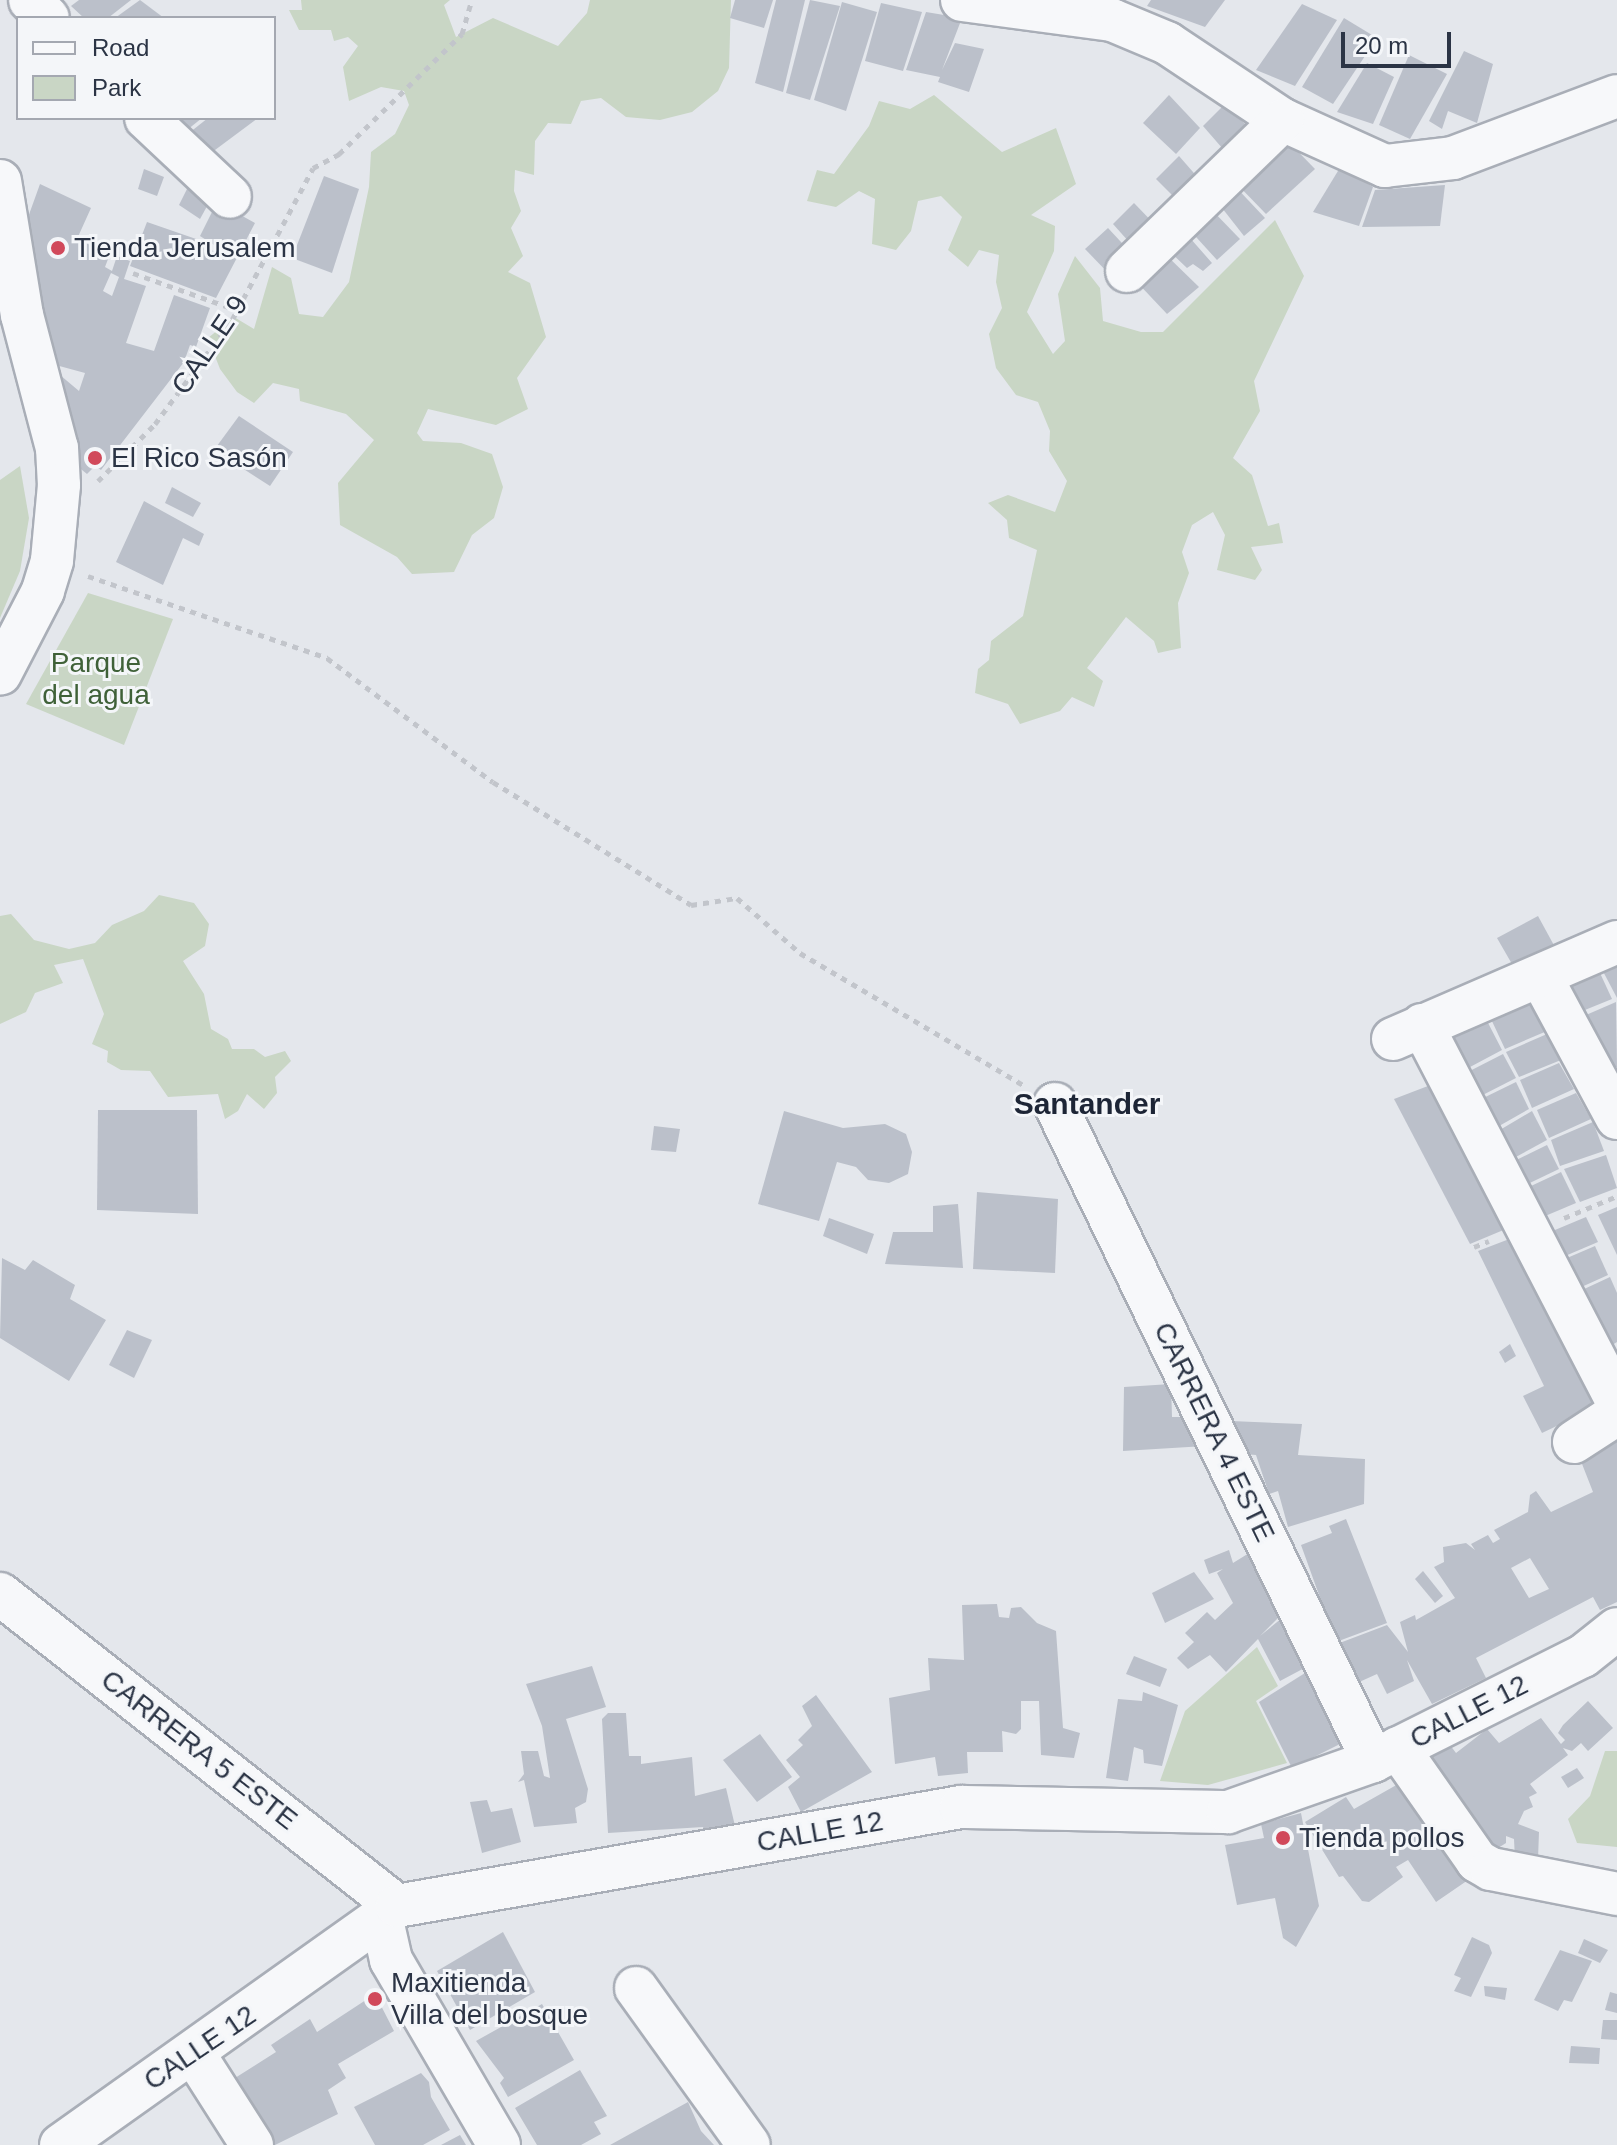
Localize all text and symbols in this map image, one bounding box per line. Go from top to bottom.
legend [16,16,276,120]
scale bar [1345,16,1455,66]
text: 20 m [1355,32,1408,59]
text: Road [92,34,149,61]
text: Park [92,74,141,101]
place label: Tienda Jerusalem [74,231,296,265]
marker: Tienda Jerusalem [49,239,67,257]
street label: CALLE 9 [165,289,255,401]
place label: El Rico Sasón [111,441,287,475]
marker: El Rico Sasón [86,449,104,467]
park label: Parque del agua [42,646,150,712]
district label: Santander [1014,1086,1160,1122]
street label: CARRERA 4 ESTE [1146,1316,1282,1548]
street label: CARRERA 5 ESTE [94,1663,304,1837]
street label: CALLE 12 [1405,1668,1533,1756]
street label: CALLE 12 [754,1804,886,1860]
place label: Tienda pollos [1299,1821,1465,1855]
marker: Tienda pollos [1274,1829,1292,1847]
place label: Maxitienda Villa del bosque [391,1966,588,2032]
marker: Maxitienda Villa del bosque [366,1990,384,2008]
street label: CALLE 12 [138,1998,262,2098]

